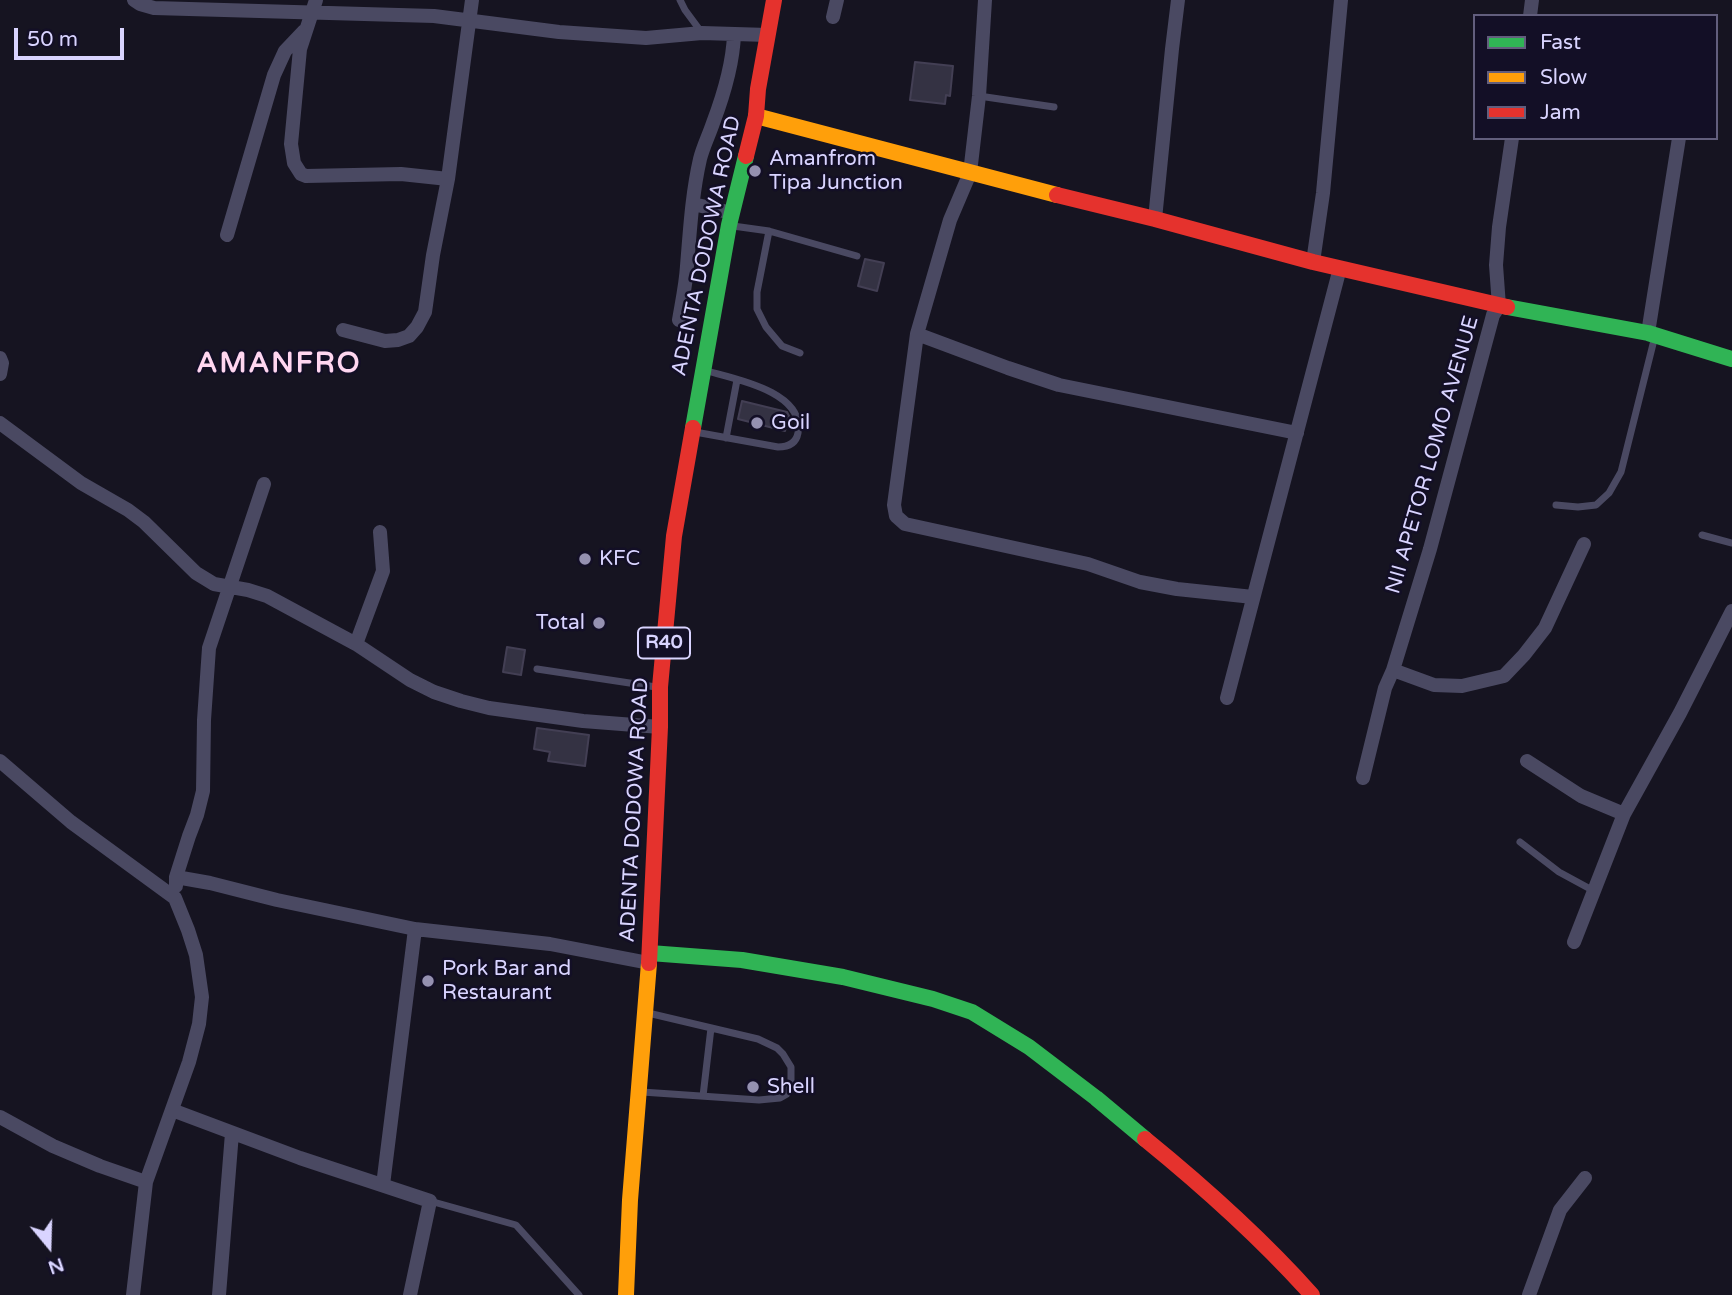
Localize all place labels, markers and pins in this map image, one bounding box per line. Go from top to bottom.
place label: Amanfrom Tipa Junction [769,146,903,196]
marker: Amanfrom Tipa Junction [747,163,763,179]
place label: Goil [771,410,810,436]
marker: Goil [749,415,765,431]
place label: KFC [599,546,640,572]
marker: KFC [577,551,593,567]
place label: Total [536,610,585,636]
marker: Total [591,615,607,631]
place label: Pork Bar and Restaurant [442,956,571,1006]
marker: Pork Bar and Restaurant [420,973,436,989]
place label: Shell [767,1074,815,1100]
marker: Shell [745,1079,761,1095]

